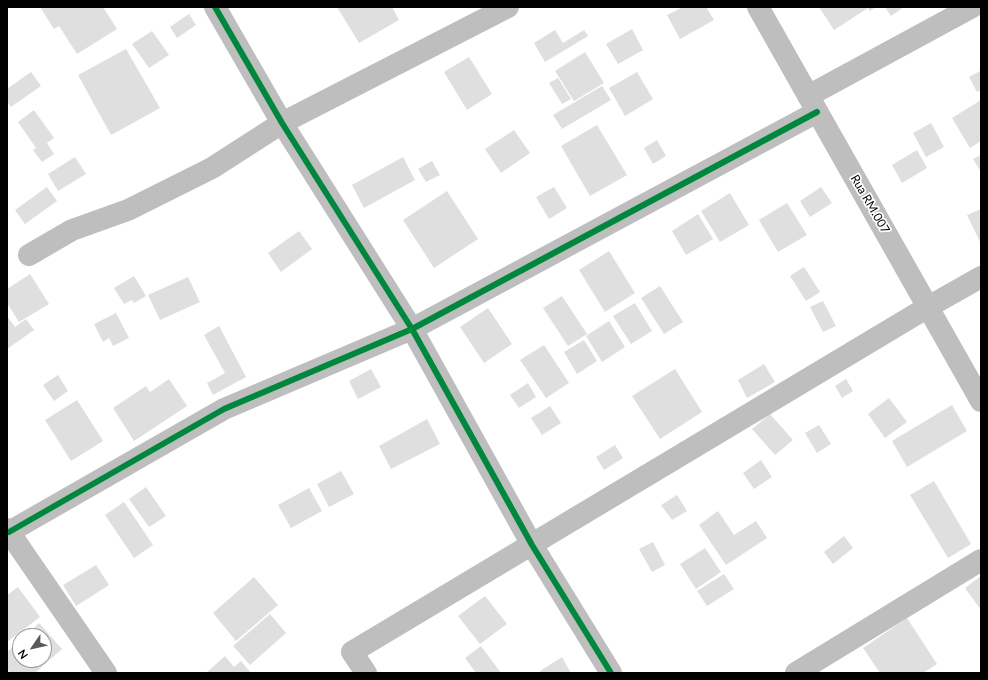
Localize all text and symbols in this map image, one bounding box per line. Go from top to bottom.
street label: Rua RM.007 [847,172,893,236]
north arrow [12,628,52,668]
text: N [15,647,30,662]

